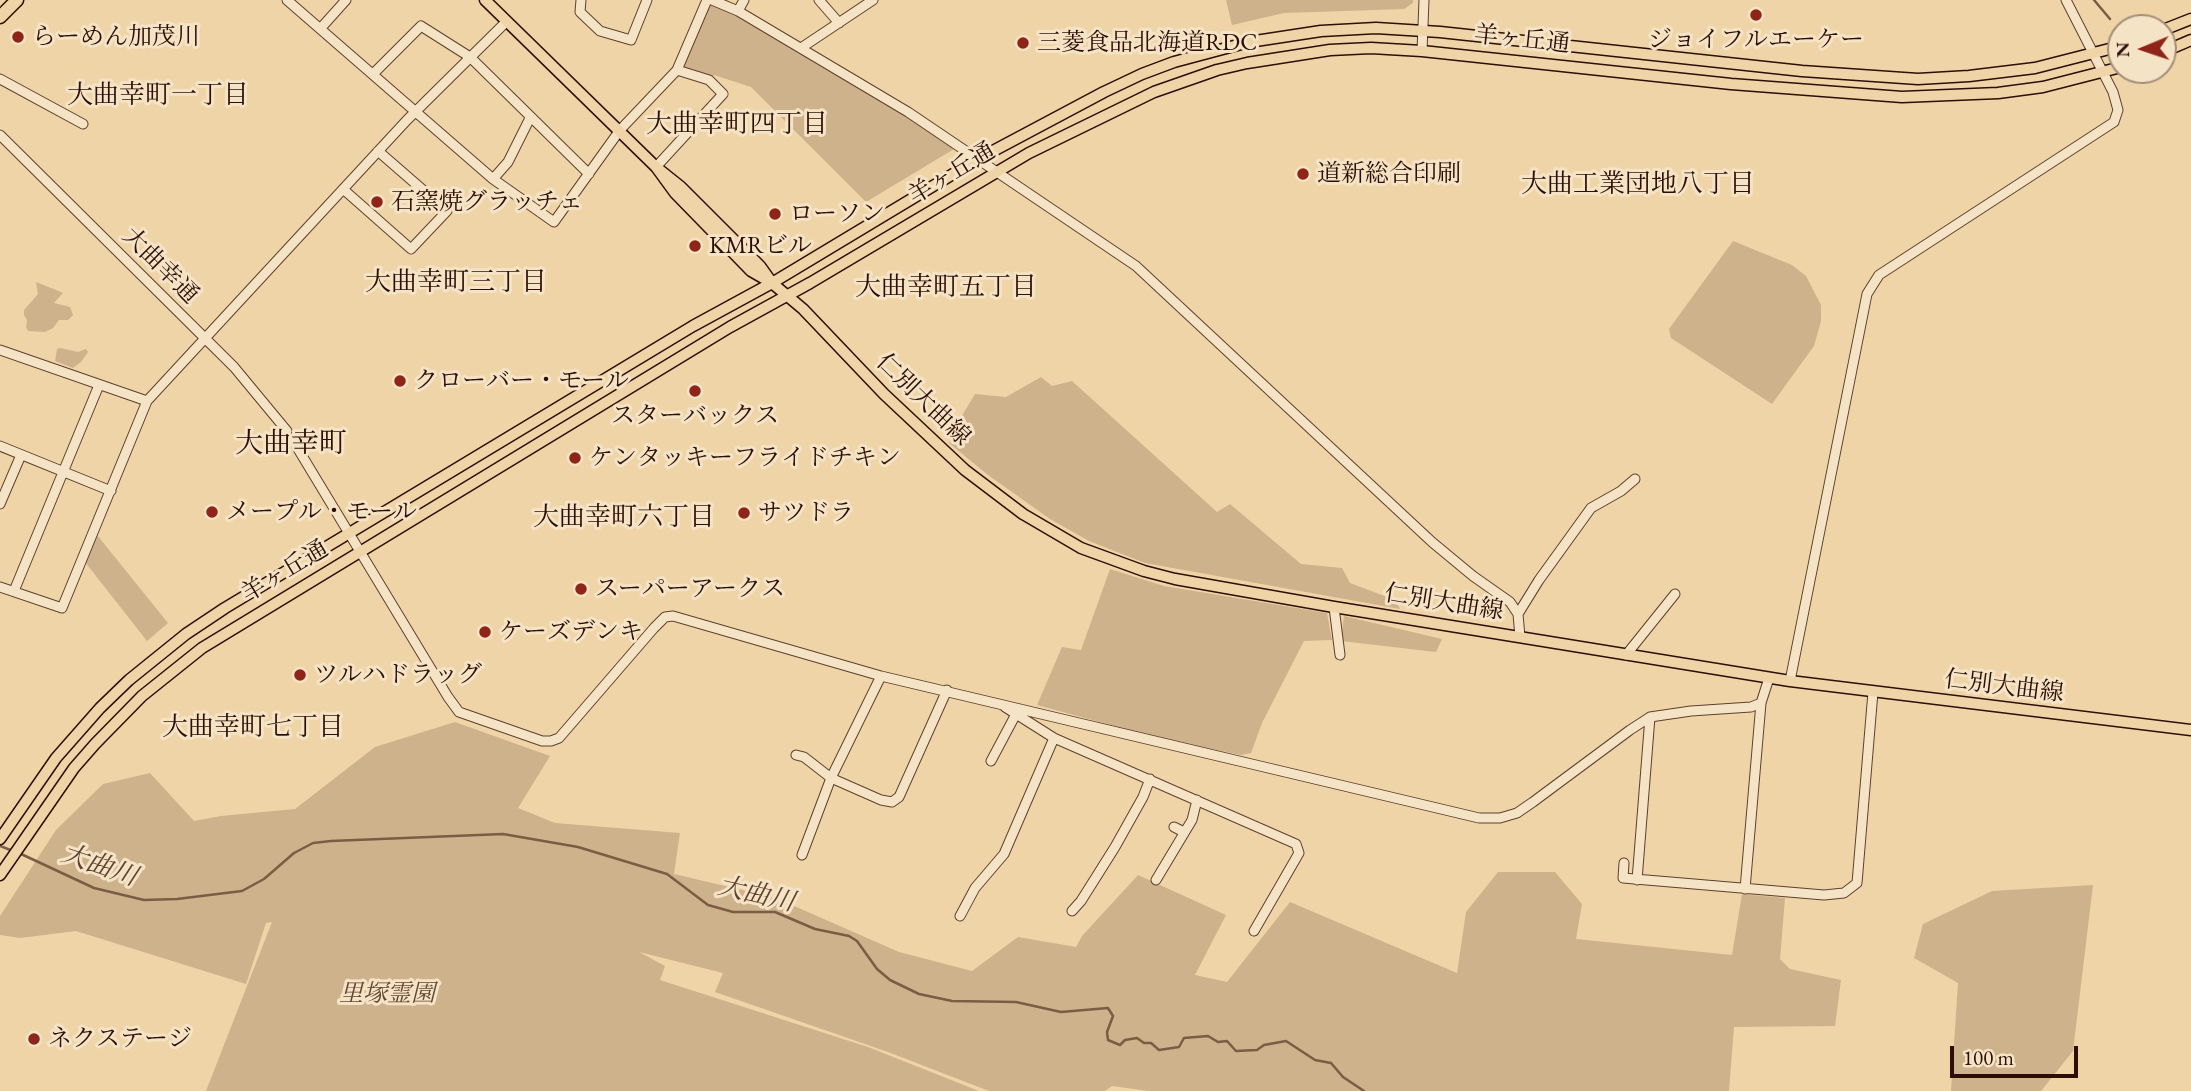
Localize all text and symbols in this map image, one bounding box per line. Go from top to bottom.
marker: ジョイフルエーケー [1748,7,1764,23]
north arrow [2107,14,2177,84]
street label: 羊ヶ丘通 [1473,21,1571,59]
place label: らーめん加茂川 [32,23,200,51]
place label: ジョイフルエーケー [1648,26,1864,54]
marker: らーめん加茂川 [10,29,26,45]
place label: 三菱食品北海道RDC [1037,29,1257,57]
marker: 三菱食品北海道RDC [1015,35,1031,51]
text: N [2110,42,2135,58]
district label: 大曲幸町一丁目 [67,80,249,112]
district label: 大曲幸町四丁目 [646,109,828,141]
street label: 羊ヶ丘通 [903,137,1001,211]
place label: 道新総合印刷 [1317,160,1461,188]
marker: 道新総合印刷 [1295,166,1311,182]
district label: 大曲工業団地八丁目 [1521,169,1755,201]
place label: 石窯焼グラッチェ [391,188,583,216]
marker: 石窯焼グラッチェ [369,194,385,210]
place label: ローソン [789,200,885,228]
marker: ローソン [767,206,783,222]
street label: 大曲幸通 [116,222,204,310]
place label: KMRビル [709,232,812,260]
marker: KMRビル [687,238,703,254]
district label: 大曲幸町三丁目 [365,267,547,299]
district label: 大曲幸町五丁目 [855,272,1037,304]
street label: 仁別大曲線 [870,348,976,452]
place label: クローバー・モール [414,367,629,395]
marker: クローバー・モール [392,373,408,389]
marker: スターバックス [687,383,703,399]
place label: スターバックス [611,402,779,430]
district label: 大曲幸町 [235,427,347,461]
place label: ケンタッキーフライドチキン [589,444,901,472]
marker: ケンタッキーフライドチキン [567,450,583,466]
place label: メープル・モール [226,498,417,526]
place label: サツドラ [758,499,854,527]
district label: 大曲幸町六丁目 [533,502,715,534]
marker: メープル・モール [204,504,220,520]
marker: サツドラ [736,505,752,521]
street label: 羊ヶ丘通 [236,535,334,609]
place label: スーパーアークス [595,575,785,603]
street label: 仁別大曲線 [1382,579,1506,627]
marker: スーパーアークス [573,581,589,597]
place label: ケーズデンキ [499,618,643,646]
marker: ケーズデンキ [477,624,493,640]
place label: ツルハドラッグ [314,661,482,689]
street label: 仁別大曲線 [1943,665,2065,709]
marker: ツルハドラッグ [292,667,308,683]
district label: 大曲幸町七丁目 [162,712,344,744]
water label: 大曲川 [57,839,141,893]
water label: 大曲川 [714,871,798,919]
park label: 里塚霊園 [339,980,435,1008]
place label: ネクステージ [48,1025,192,1053]
marker: ネクステージ [26,1031,42,1047]
scale bar [1953,1032,2081,1076]
text: 100 m [1963,1044,2014,1071]

